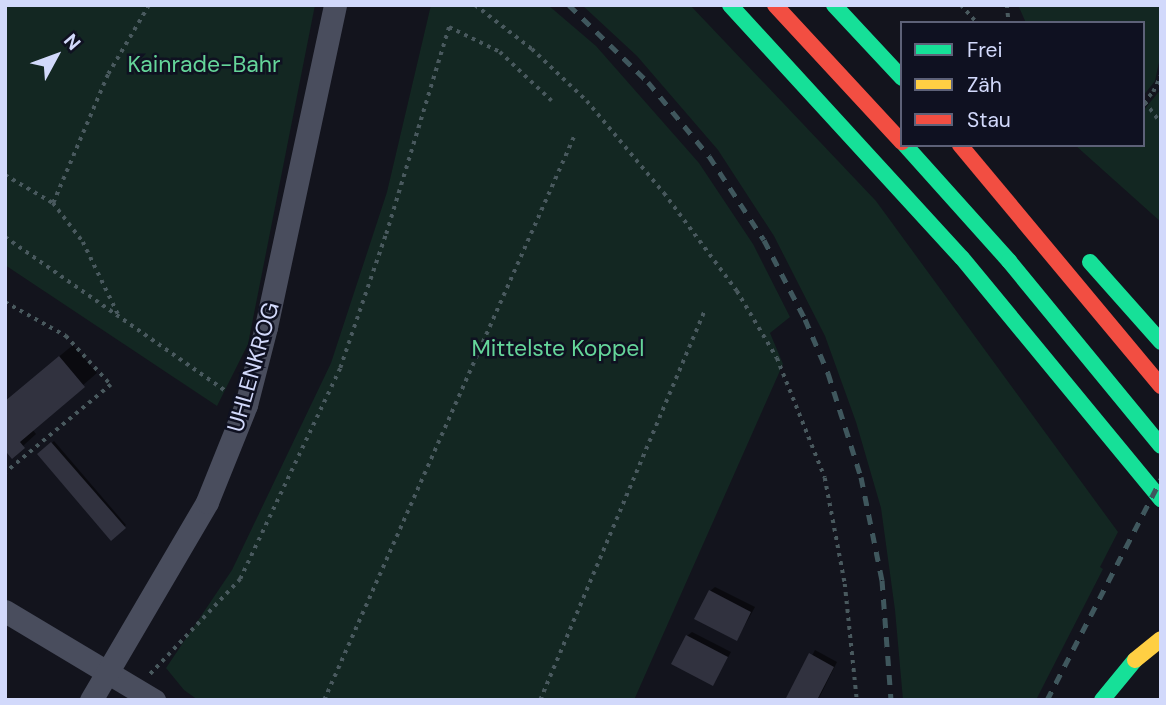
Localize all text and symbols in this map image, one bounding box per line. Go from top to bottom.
north arrow [21,21,91,91]
legend [900,21,1145,147]
text: N [58,28,86,55]
text: Frei [967,36,1003,64]
park label: Kainrade-Bahr [127,50,281,78]
text: Zäh [967,71,1002,99]
text: Stau [967,106,1011,134]
street label: UHLENKROG [221,299,285,435]
park label: Mittelste Koppel [472,334,644,362]

